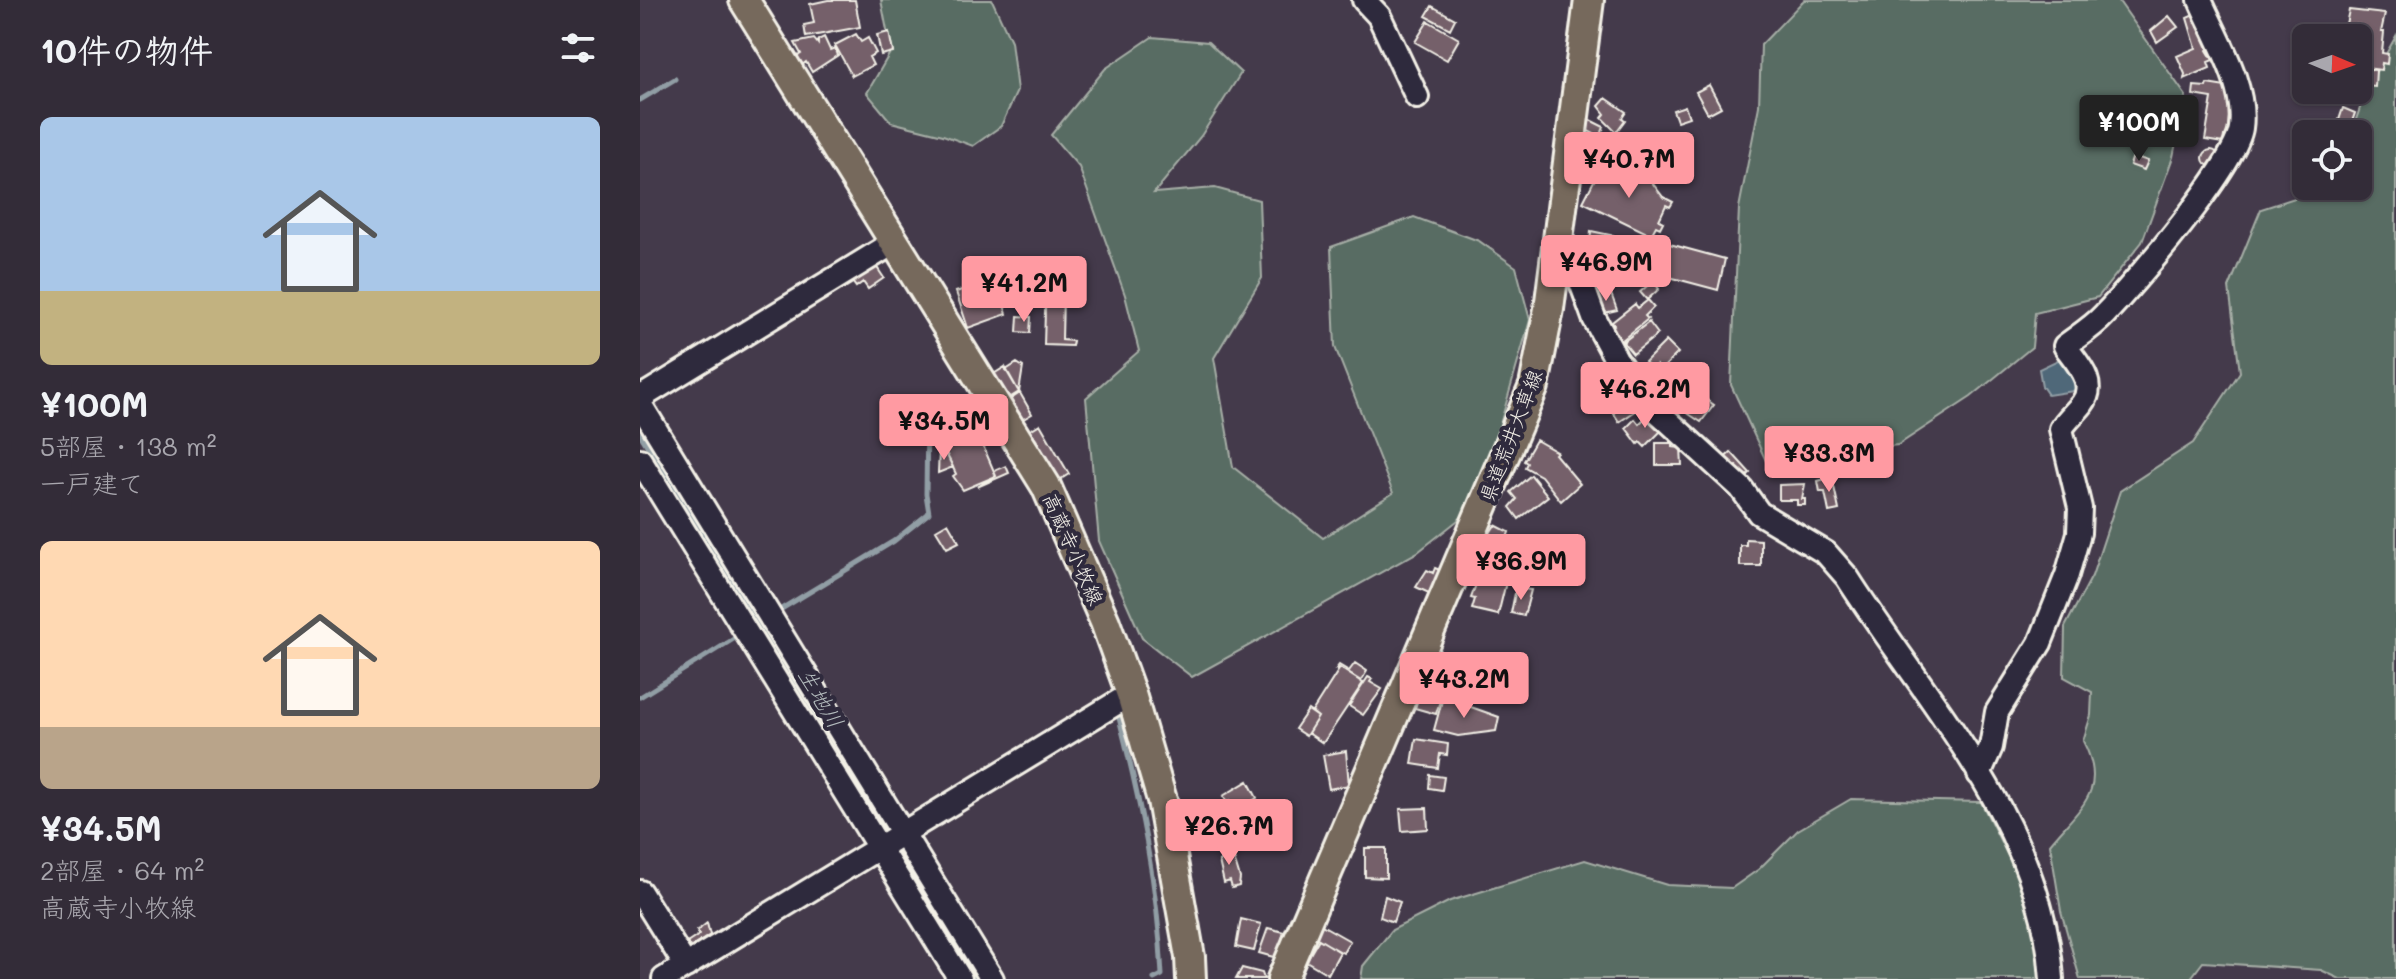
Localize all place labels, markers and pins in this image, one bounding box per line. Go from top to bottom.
pin: ¥100M [2083,95,2195,163]
pin: ¥40.7M [1564,132,1694,200]
pin: ¥46.9M [1541,235,1671,303]
pin: ¥41.2M [959,256,1089,324]
pin: ¥46.2M [1580,362,1710,430]
pin: ¥34.5M [879,394,1009,462]
pin: ¥33.3M [1764,426,1894,494]
pin: ¥36.9M [1456,534,1586,602]
pin: ¥43.2M [1399,652,1529,720]
pin: ¥26.7M [1164,799,1294,867]

